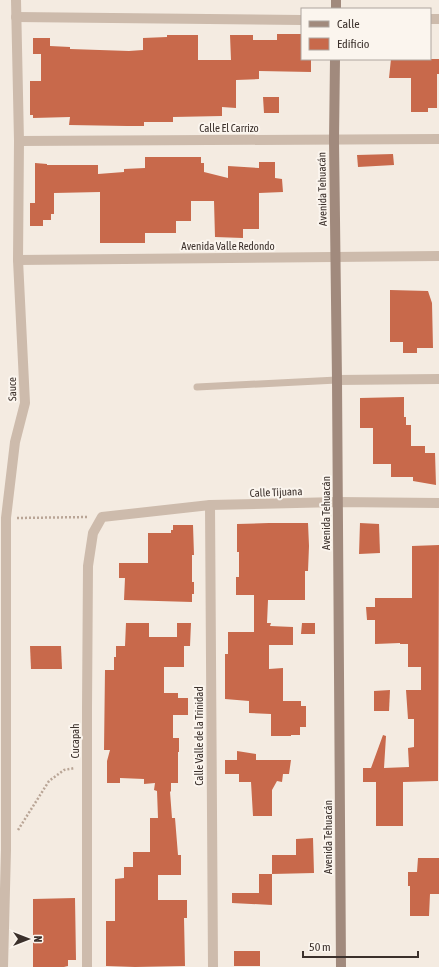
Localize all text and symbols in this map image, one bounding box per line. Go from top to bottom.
legend [301,8,431,60]
text: Calle [337,17,360,31]
text: Edificio [337,37,370,51]
street label: Calle El Carrizo [199,122,259,134]
street label: Avenida Tehuacán [315,152,329,226]
street label: Avenida Valle Redondo [181,240,275,252]
street label: Sauce [6,377,18,401]
street label: Avenida Tehuacán [320,476,332,550]
street label: Calle Tijuana [249,485,303,499]
street label: Calle Valle de la Trinidad [193,686,205,786]
street label: Cucapah [69,723,81,759]
street label: Avenida Tehuacán [322,800,334,874]
north arrow [8,919,48,959]
scale bar [303,933,418,959]
text: N [32,936,44,942]
text: 50 m [309,940,331,954]

